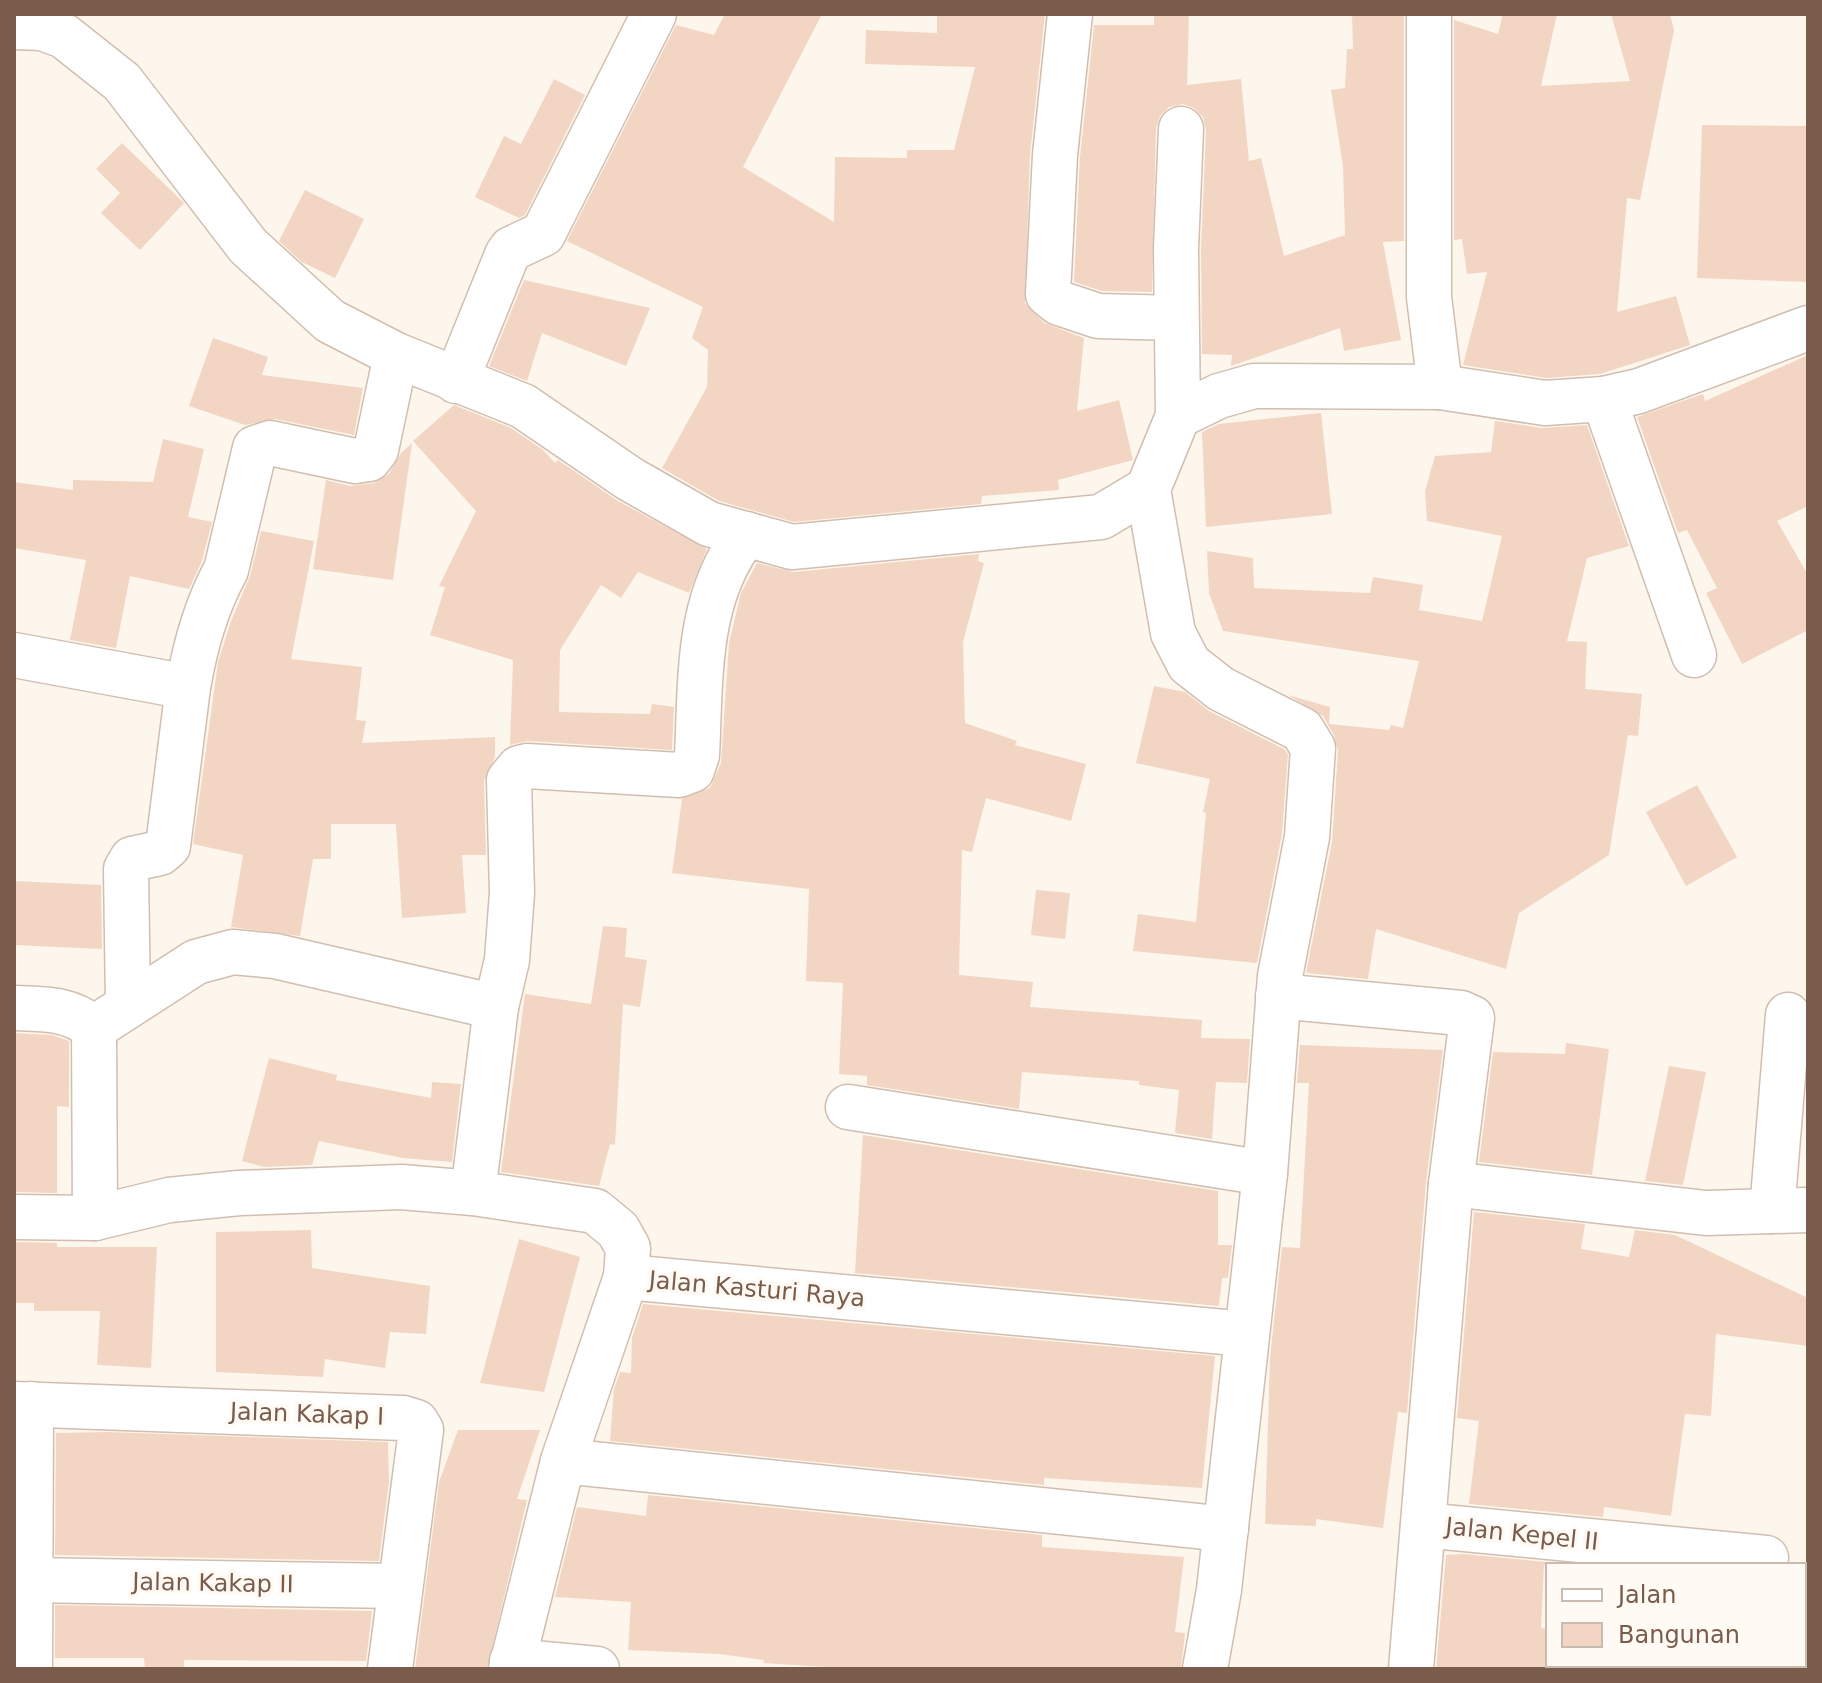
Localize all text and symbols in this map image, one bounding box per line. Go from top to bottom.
street label: Jalan Kasturi Raya [646,1265,866,1312]
street label: Jalan Kakap I [227,1397,385,1431]
street label: Jalan Kepel II [1442,1512,1600,1556]
legend [1546,1563,1806,1667]
street label: Jalan Kakap II [130,1568,294,1598]
text: Jalan [1616,1581,1676,1609]
text: Bangunan [1618,1621,1740,1649]

